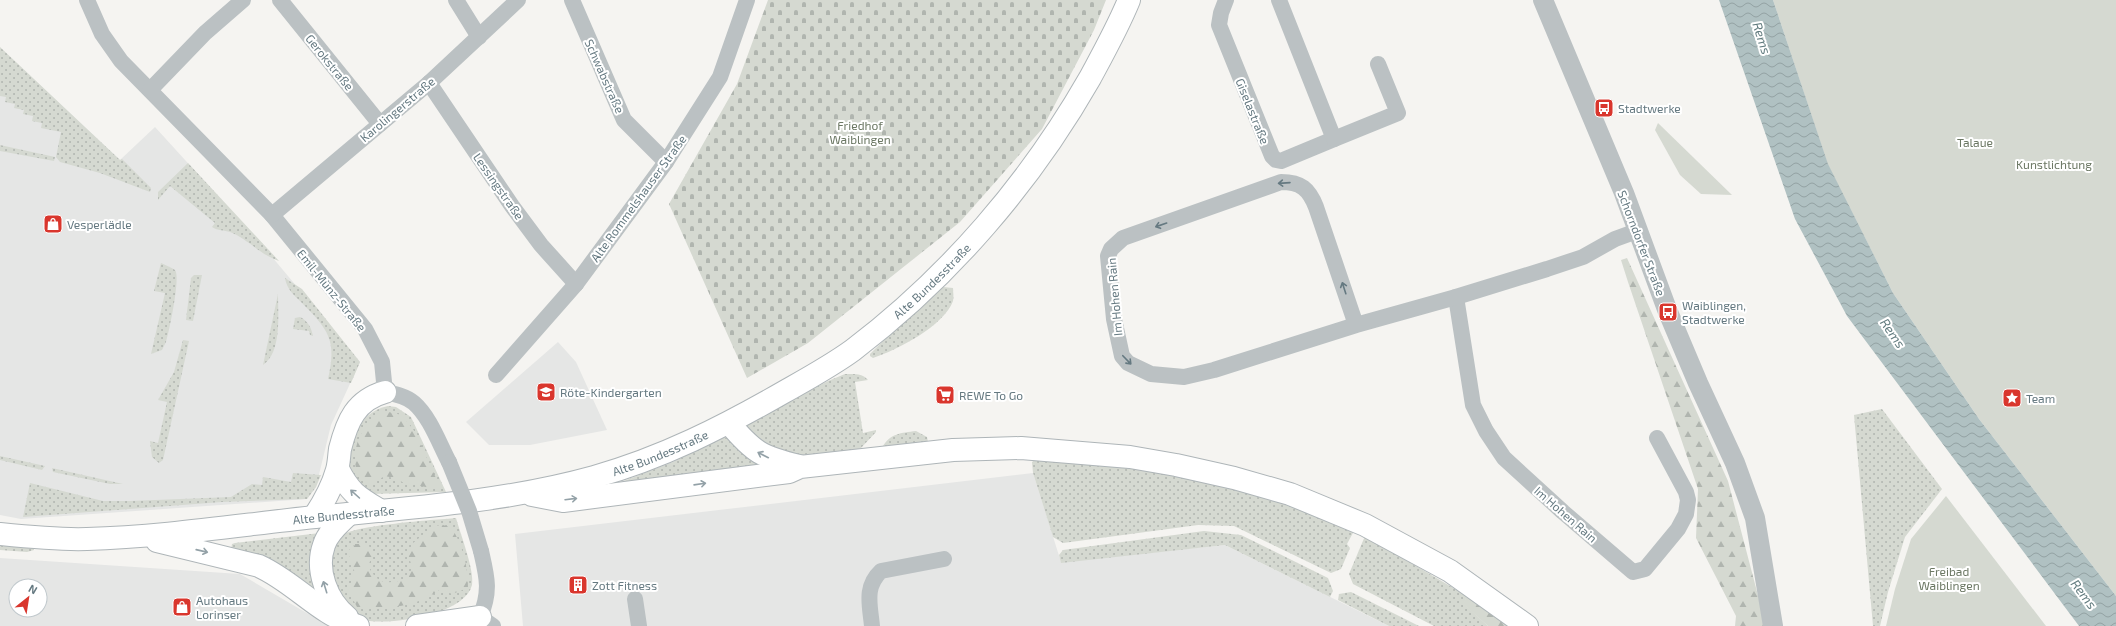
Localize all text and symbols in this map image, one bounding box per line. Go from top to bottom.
water label: Rems [1749,20,1775,56]
street label: Gerokstraße [303,31,357,93]
street label: Schwabstraße [582,37,628,115]
street label: Karolingerstraße [357,74,437,144]
street label: Giselastraße [1233,76,1273,146]
bus stop icon: Stadtwerke [1593,97,1615,119]
place label: Stadtwerke [1618,101,1681,115]
park label: Friedhof Waiblingen [829,118,891,146]
street label: Alte Rommelshauser Straße [587,132,689,264]
park label: Talaue [1957,135,1993,149]
street label: Lessingstraße [471,150,527,222]
park label: Kunstlichtung [2016,157,2092,171]
one-way arrow [1278,180,1291,187]
street label: Schorndorfer Straße [1615,188,1669,298]
shop icon: Vesperlädle [42,213,64,235]
place label: Vesperlädle [67,217,132,231]
one-way arrow [1155,221,1167,229]
street label: Alte Bundesstraße [890,240,973,321]
street label: Emil-Münz-Straße [295,246,369,334]
street label: Im Hohen Rain [1104,257,1124,337]
one-way arrow [1339,282,1347,294]
place label: Waiblingen, Stadtwerke [1682,298,1746,326]
bus stop icon: Waiblingen, Stadtwerke [1657,301,1679,323]
water label: Rems [1877,315,1909,351]
one-way arrow [1122,355,1132,365]
school or university icon: Röte-Kindergarten [535,381,557,403]
supermarket icon: REWE To Go [934,384,956,406]
place label: Röte-Kindergarten [560,385,662,399]
place icon: Team [2001,387,2023,409]
place label: REWE To Go [959,388,1023,402]
place label: Team [2026,391,2055,405]
street label: Alte Bundesstraße [610,427,710,478]
one-way arrow [757,451,769,459]
one-way arrow [694,480,707,488]
street label: Im Hohen Rain [1532,483,1600,545]
one-way arrow [350,489,360,499]
one-way arrow [564,496,577,503]
street label: Alte Bundesstraße [292,503,395,526]
one-way arrow [195,548,208,556]
park label: Freibad Waiblingen [1918,564,1980,592]
building icon: Zott Fitness [567,574,589,596]
water label: Rems [2068,576,2101,612]
north arrow [8,578,48,618]
place label: Zott Fitness [592,578,657,592]
text: N [27,581,40,597]
one-way arrow [321,581,329,593]
place label: Autohaus Lorinser [196,593,248,621]
shop icon: Autohaus Lorinser [171,596,193,618]

